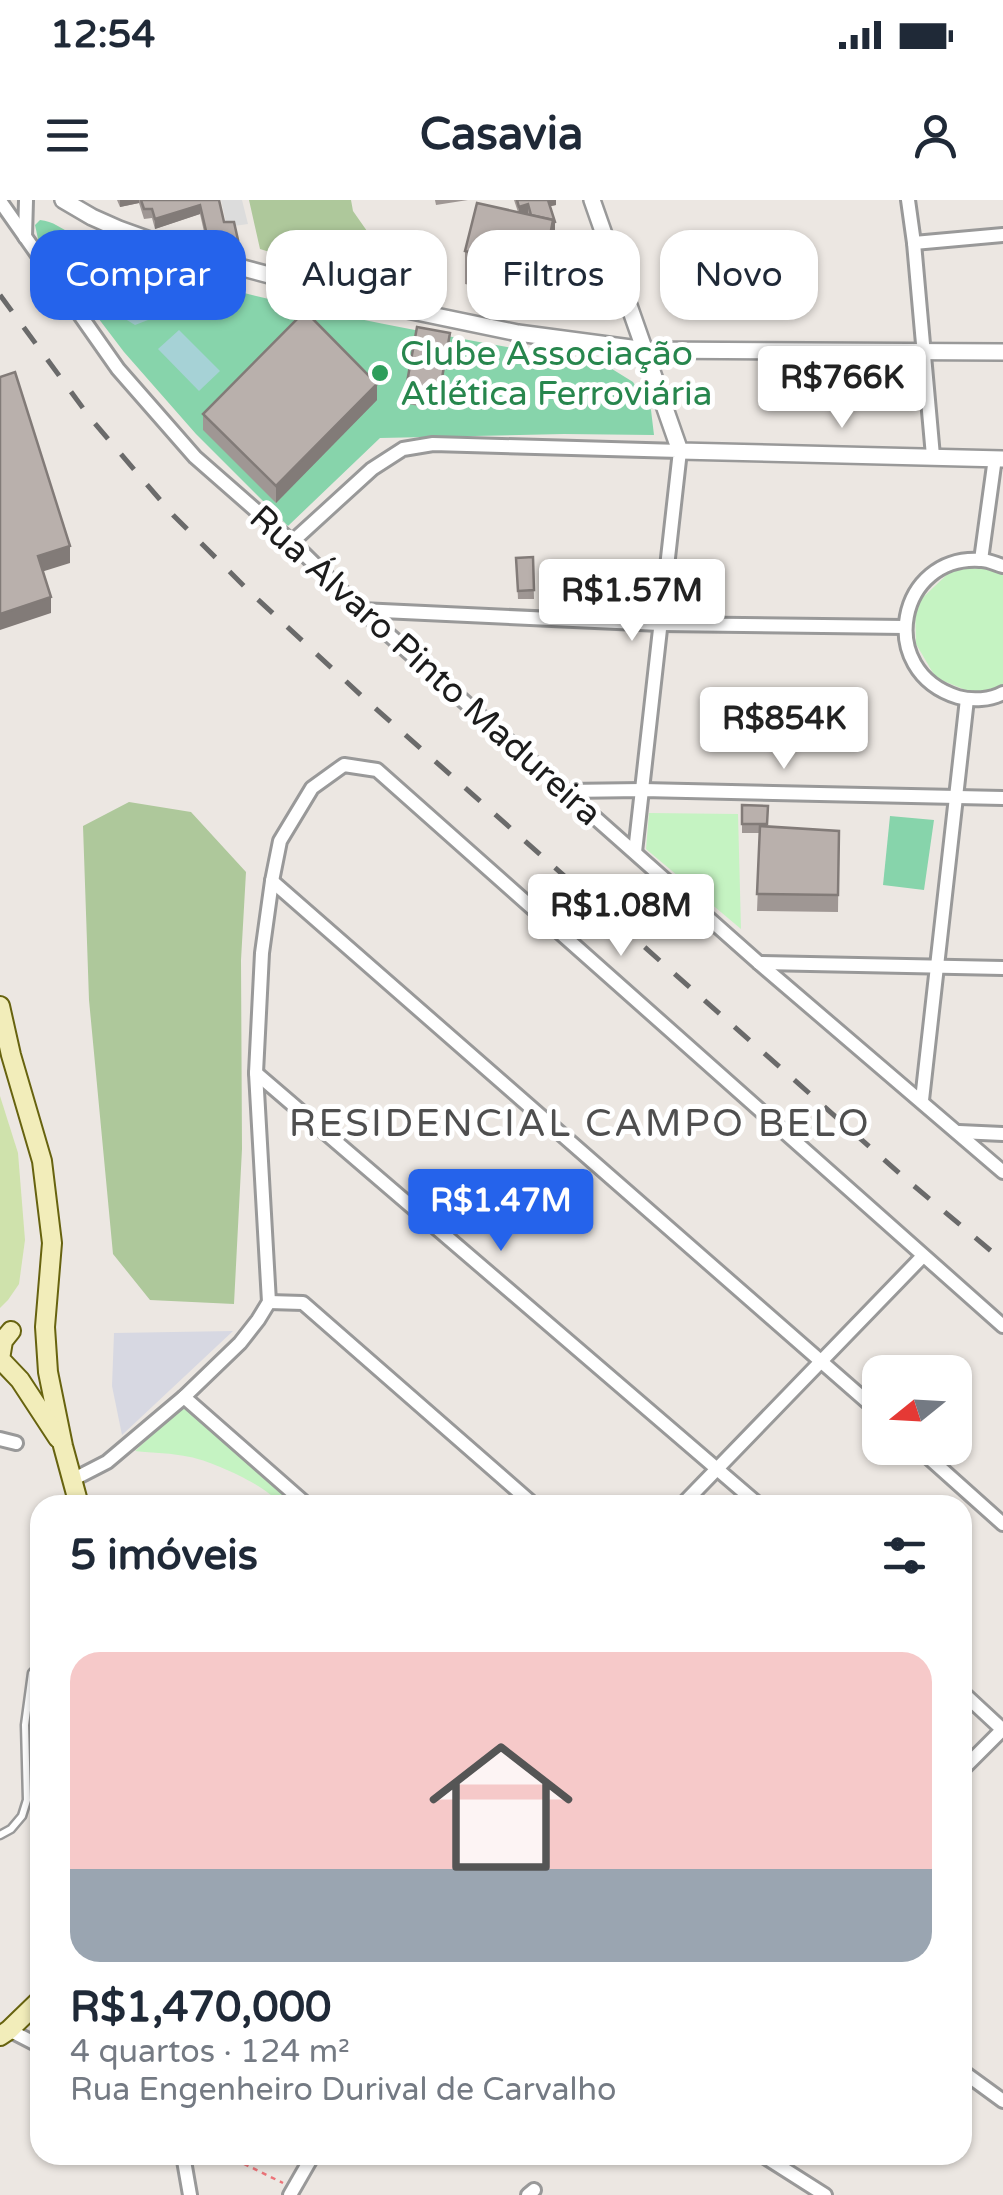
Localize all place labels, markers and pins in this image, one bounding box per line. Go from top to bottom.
place label: Clube Associação Atlética Ferroviária [400,333,712,415]
pin: R$766K [761,346,923,431]
marker: Clube Associação Atlética Ferroviária [369,362,391,384]
pin: R$1.57M [540,559,724,644]
pin: R$854K [703,687,865,772]
pin: R$1.08M [529,874,713,959]
pin: R$1.47M [409,1169,593,1254]

